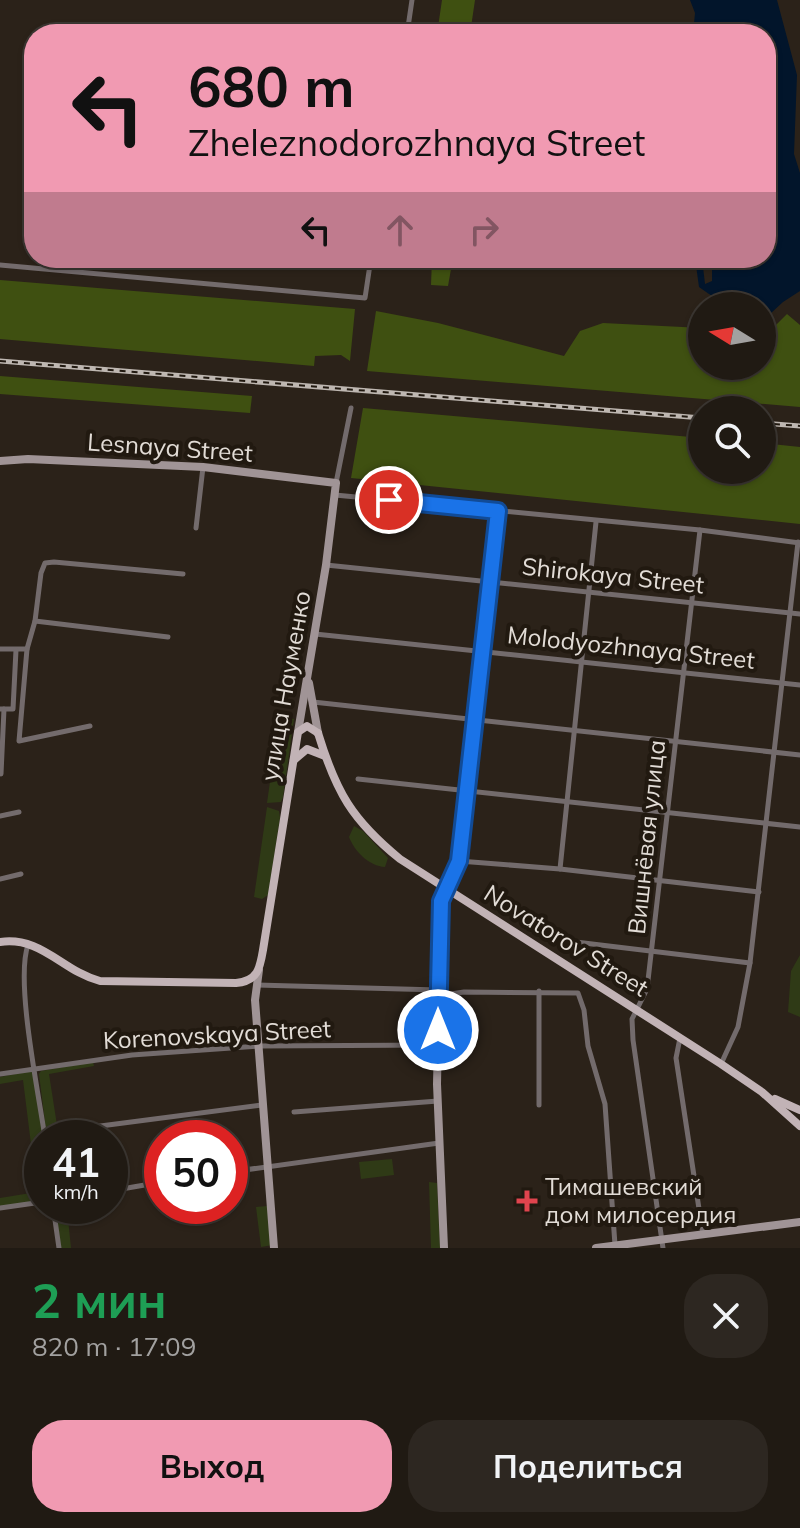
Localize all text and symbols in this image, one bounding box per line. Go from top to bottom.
text: 680 m [188,51,355,121]
icon: left [56,56,160,160]
text: Zheleznodorozhnaya Street [188,120,645,165]
icon: left [294,208,338,252]
icon: ahead [378,208,422,252]
icon: right [462,208,506,252]
north arrow [688,292,776,380]
map controls [688,292,776,484]
button: search [688,396,776,484]
street label: Lesnaya Street [86,426,254,468]
pin [355,466,423,534]
icon: arrive [367,478,411,522]
street label: Shirokaya Street [521,551,706,599]
street label: улица Науменко [253,588,317,783]
street label: Molodyozhnaya Street [506,619,756,675]
street label: Вишнёвая улица [621,738,671,936]
street label: Novatorov Street [479,878,654,1003]
position arrow [396,988,480,1072]
street label: Korenovskaya Street [102,1013,332,1055]
speed limit sign: 50 [144,1120,248,1224]
text: 41 [52,1137,100,1187]
place label: Тимашевский дом милосердия [545,1171,737,1229]
text: km/h [53,1179,99,1204]
marker: Тимашевский дом милосердия [516,1190,538,1212]
text: 2 мин [32,1270,167,1330]
button: close [684,1274,768,1358]
text: 820 m · 17:09 [32,1330,196,1363]
button: Выход [32,1420,392,1512]
button: Поделиться [408,1420,768,1512]

